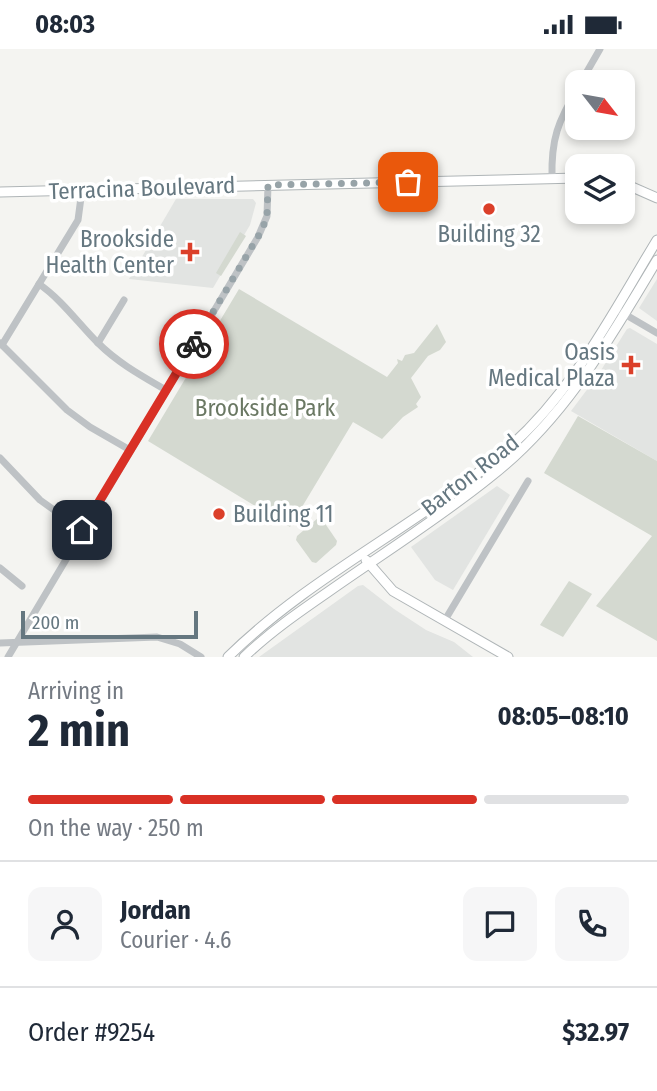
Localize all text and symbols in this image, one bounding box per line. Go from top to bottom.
text: 08:03 [35,9,95,40]
north arrow [565,70,635,140]
map controls [565,70,635,224]
pin [378,152,438,212]
button: layers [565,154,635,224]
icon: bag [389,163,427,201]
street label: Terracina Boulevard [48,171,236,205]
marker: Building 32 [481,201,497,217]
place label: Building 32 [437,220,541,248]
place label: Brookside Health Center [45,225,174,279]
marker: Brookside Health Center [180,242,200,262]
courier [159,309,229,379]
icon: bike [175,325,213,363]
place label: Oasis Medical Plaza [488,338,615,392]
marker: Oasis Medical Plaza [621,355,641,375]
park label: Brookside Park [195,394,335,422]
street label: Barton Road [416,428,524,522]
pin [52,500,112,560]
place label: Building 11 [233,500,333,528]
marker: Building 11 [211,506,227,522]
icon: home [63,511,101,549]
scale bar [21,608,198,640]
text: 200 m [32,611,79,634]
text: Arriving in [28,677,124,705]
text: 08:05–08:10 [498,701,629,732]
text: 2 min [28,703,130,758]
text: On the way · 250 m [28,814,204,842]
button: person [28,887,102,961]
button: chat [463,887,537,961]
button: phone [555,887,629,961]
text: Jordan [120,895,191,926]
text: Courier · 4.6 [120,926,231,954]
text: Order #9254 [28,1017,155,1048]
text: $32.97 [562,1017,629,1048]

